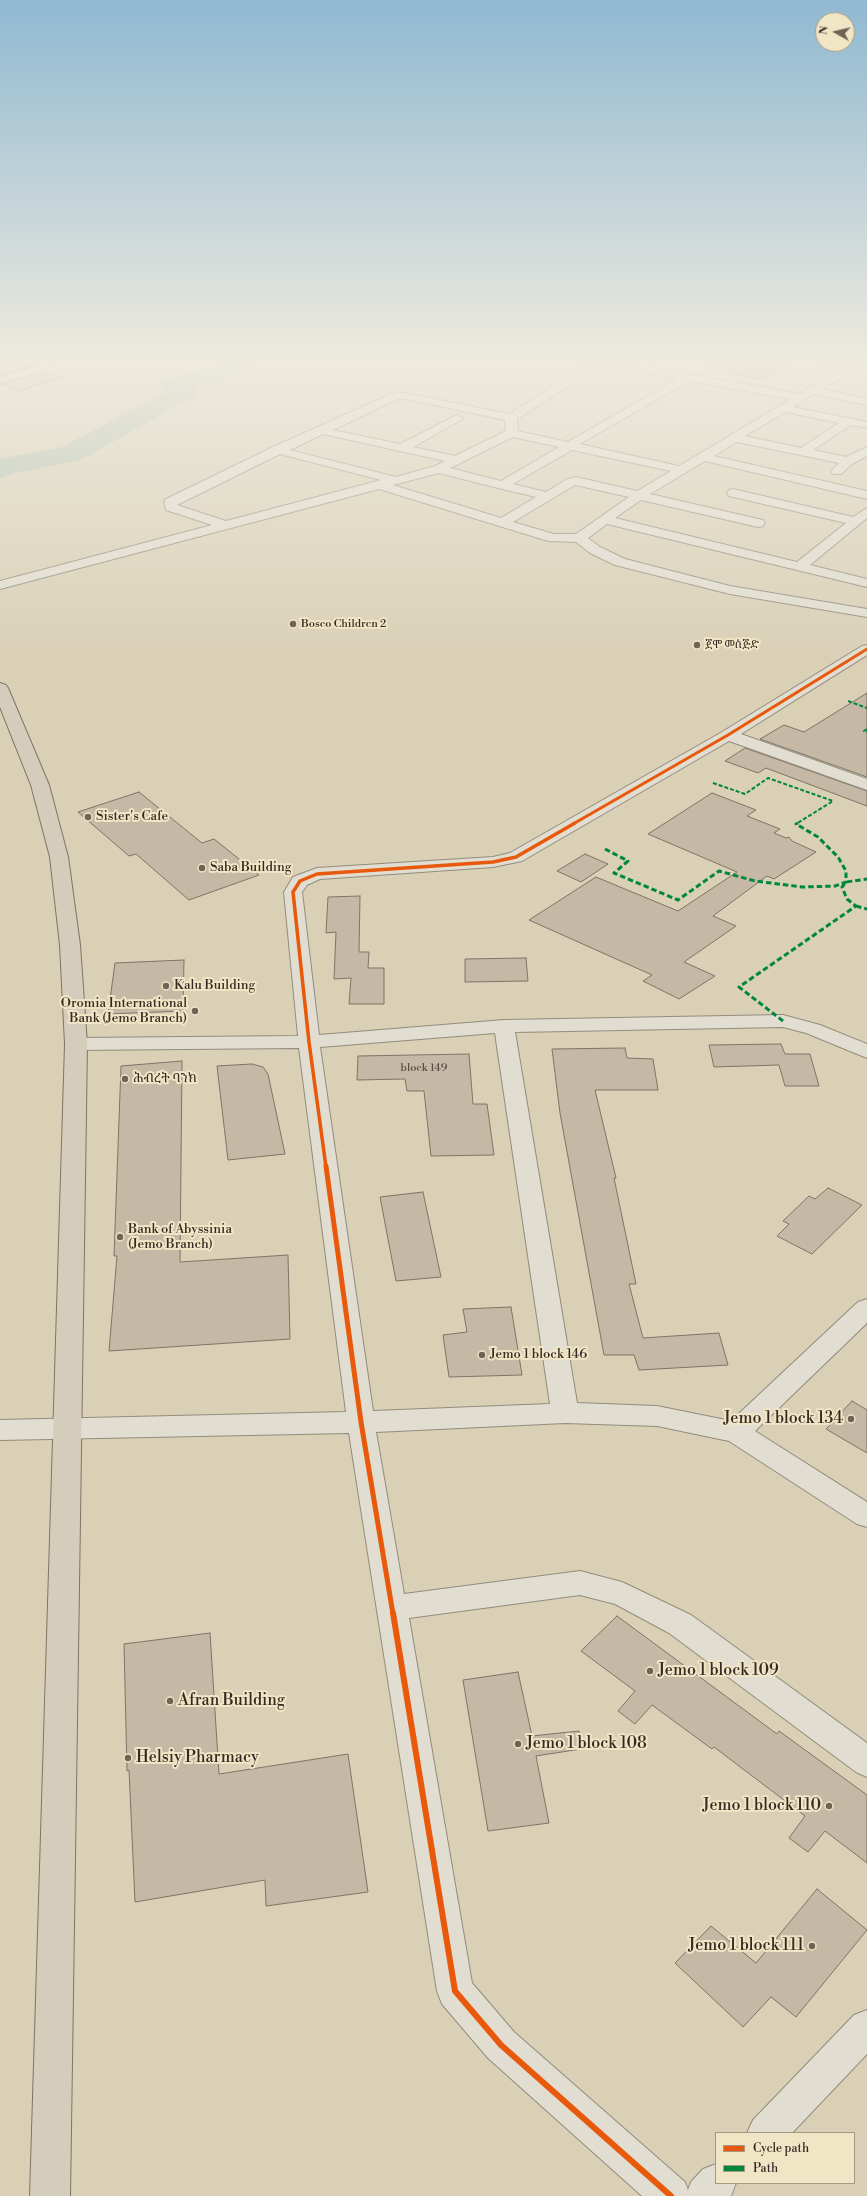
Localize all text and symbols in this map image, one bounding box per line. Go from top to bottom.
north arrow [815,12,855,52]
text: N [817,25,832,36]
place label: Bosco Children 2 [301,617,386,631]
marker: Bosco Children 2 [288,619,298,629]
place label: ጀሞ መስጅድ [705,638,759,652]
marker: ጀሞ መስጅድ [692,640,702,650]
place label: Sister's Cafe [96,809,168,825]
marker: Sister's Cafe [83,812,93,822]
place label: Saba Building [210,860,292,876]
marker: Saba Building [197,863,207,873]
place label: Kalu Building [174,978,255,994]
marker: Kalu Building [161,981,171,991]
place label: Oromia International Bank (Jemo Branch) [61,996,187,1027]
marker: Oromia International Bank (Jemo Branch) [190,1006,200,1016]
house number: block 149 [401,1061,447,1075]
place label: ሕብረት ባንክ [133,1071,197,1087]
marker: ሕብረት ባንክ [120,1074,130,1084]
place label: Bank of Abyssinia (Jemo Branch) [128,1222,232,1253]
marker: Bank of Abyssinia (Jemo Branch) [115,1232,125,1242]
place label: Jemo 1 block 146 [490,1347,587,1363]
marker: Jemo 1 block 146 [477,1350,487,1360]
place label: Jemo 1 block 134 [723,1409,843,1429]
marker: Jemo 1 block 134 [846,1414,856,1424]
place label: Jemo 1 block 109 [658,1661,779,1681]
marker: Jemo 1 block 109 [645,1666,655,1676]
place label: Afran Building [178,1691,285,1711]
marker: Afran Building [165,1696,175,1706]
place label: Jemo 1 block 108 [526,1734,647,1754]
marker: Jemo 1 block 108 [513,1739,523,1749]
place label: Helsiy Pharmacy [136,1748,259,1768]
marker: Helsiy Pharmacy [123,1753,133,1763]
place label: Jemo 1 block 110 [703,1796,821,1816]
marker: Jemo 1 block 110 [824,1801,834,1811]
place label: Jemo 1 block 111 [688,1936,804,1956]
marker: Jemo 1 block 111 [807,1941,817,1951]
legend [715,2132,855,2184]
text: Cycle path [753,2141,809,2156]
text: Path [753,2161,778,2176]

